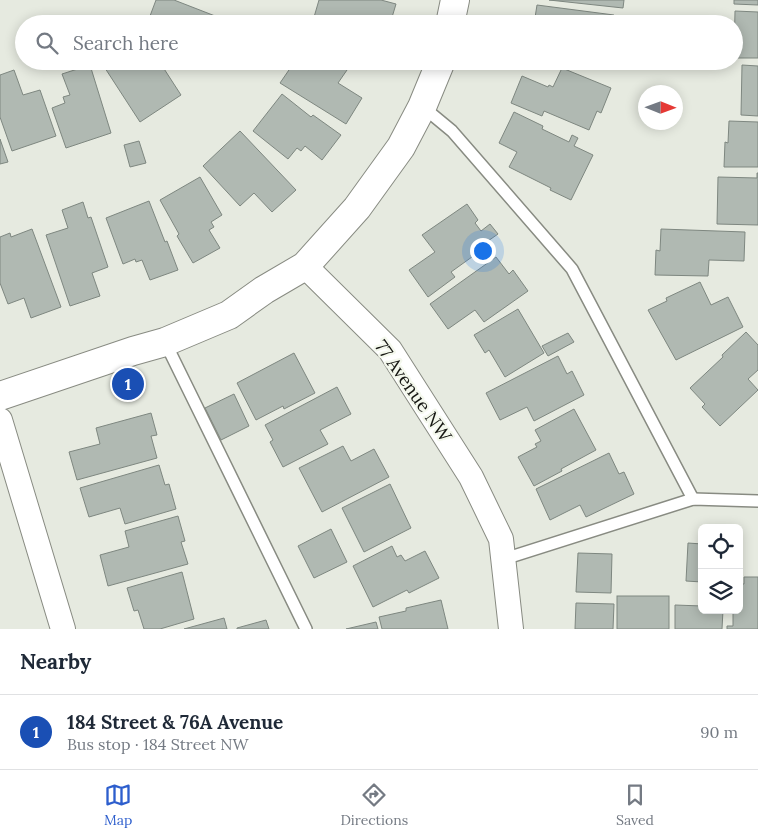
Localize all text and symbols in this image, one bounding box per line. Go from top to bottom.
search box [15,15,743,70]
icon: search [33,29,61,57]
text: Search here [73,31,179,55]
north arrow [638,85,683,130]
your location [470,238,496,264]
street label: 77 Avenue NW [370,335,458,447]
pin: 1 [112,365,144,403]
map controls [698,524,743,614]
button: locate [698,524,743,569]
button: layers [698,569,743,614]
text: Nearby [20,648,91,675]
text: 184 Street & 76A Avenue [67,710,283,734]
text: 1 [33,722,39,742]
text: 90 m [700,722,738,742]
text: Bus stop · 184 Street NW [67,734,248,754]
tab: Map [104,781,132,829]
tab: Directions [340,781,408,829]
tab: Saved [616,781,654,829]

